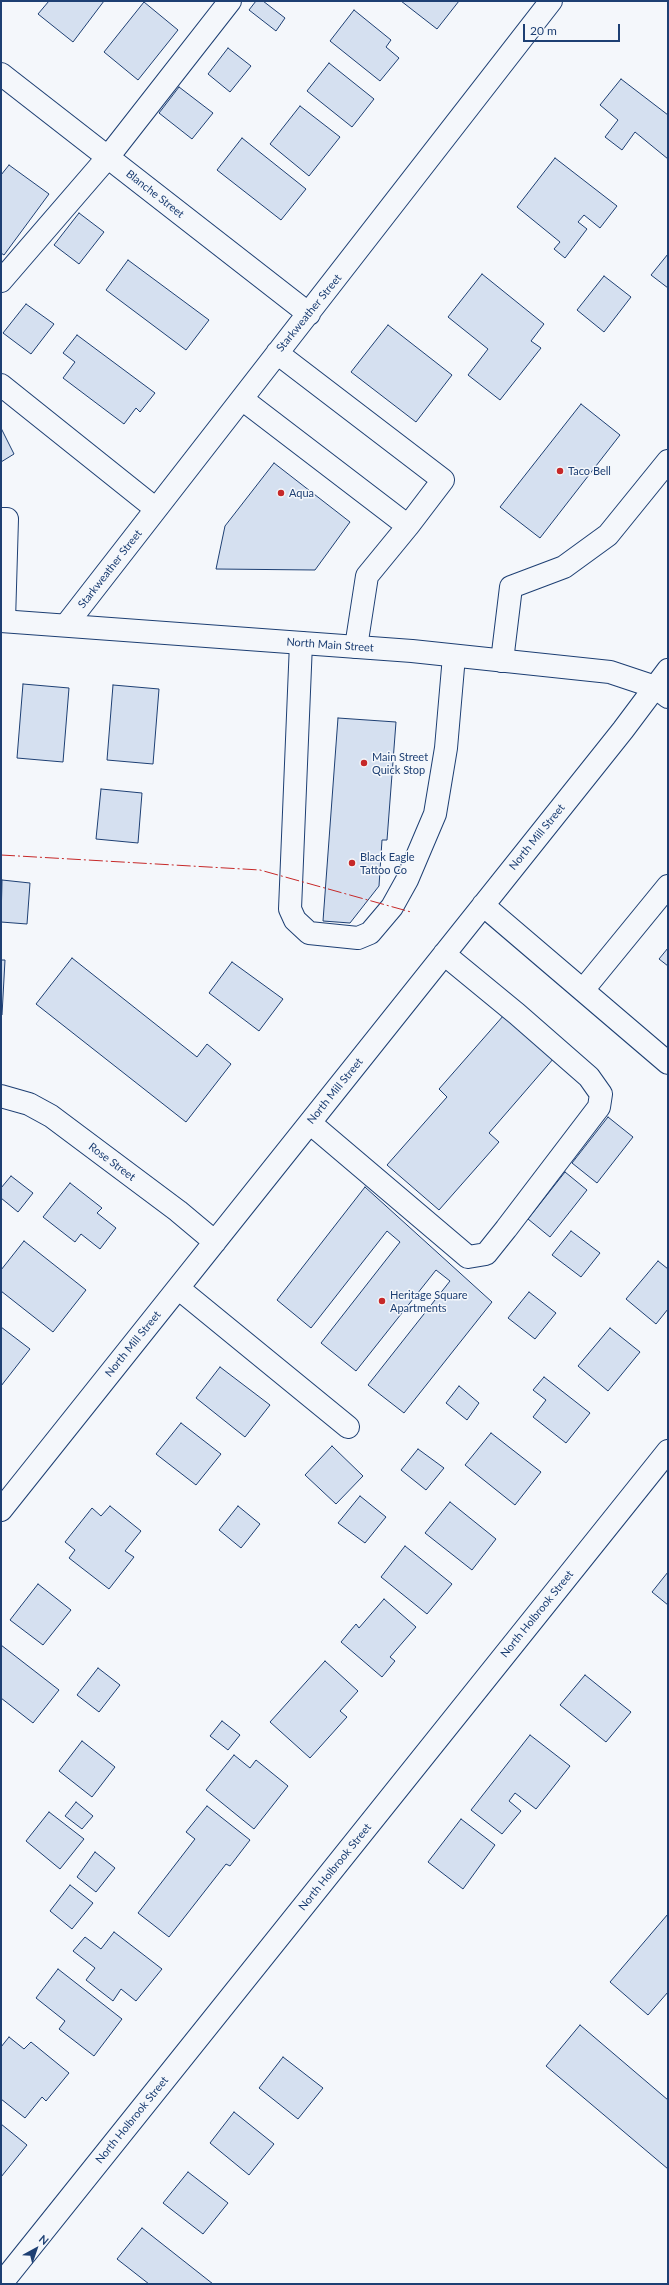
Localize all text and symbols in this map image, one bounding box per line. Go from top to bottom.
scale bar [525,16,622,42]
text: 20 m [530,23,557,38]
street label: Blanche Street [123,167,187,221]
street label: Starkweather Street [274,271,344,355]
place label: Taco Bell [568,464,611,478]
marker: Taco Bell [555,466,565,476]
place label: Aqua [289,486,314,500]
marker: Aqua [276,488,286,498]
street label: Starkweather Street [75,527,145,611]
street label: North Main Street [286,635,374,655]
place label: Main Street Quick Stop [372,750,428,776]
marker: Main Street Quick Stop [359,758,369,768]
street label: North Mill Street [506,801,568,873]
place label: Black Eagle Tattoo Co [360,850,415,876]
marker: Black Eagle Tattoo Co [347,858,357,868]
street label: North Mill Street [304,1055,366,1127]
street label: Rose Street [86,1140,138,1184]
place label: Heritage Square Apartments [390,1288,468,1314]
marker: Heritage Square Apartments [377,1296,387,1306]
street label: North Mill Street [102,1308,164,1380]
street label: North Holbrook Street [498,1568,576,1660]
street label: North Holbrook Street [296,1821,374,1913]
street label: North Holbrook Street [93,2074,171,2166]
north arrow [16,2229,56,2269]
text: N [37,2232,51,2247]

